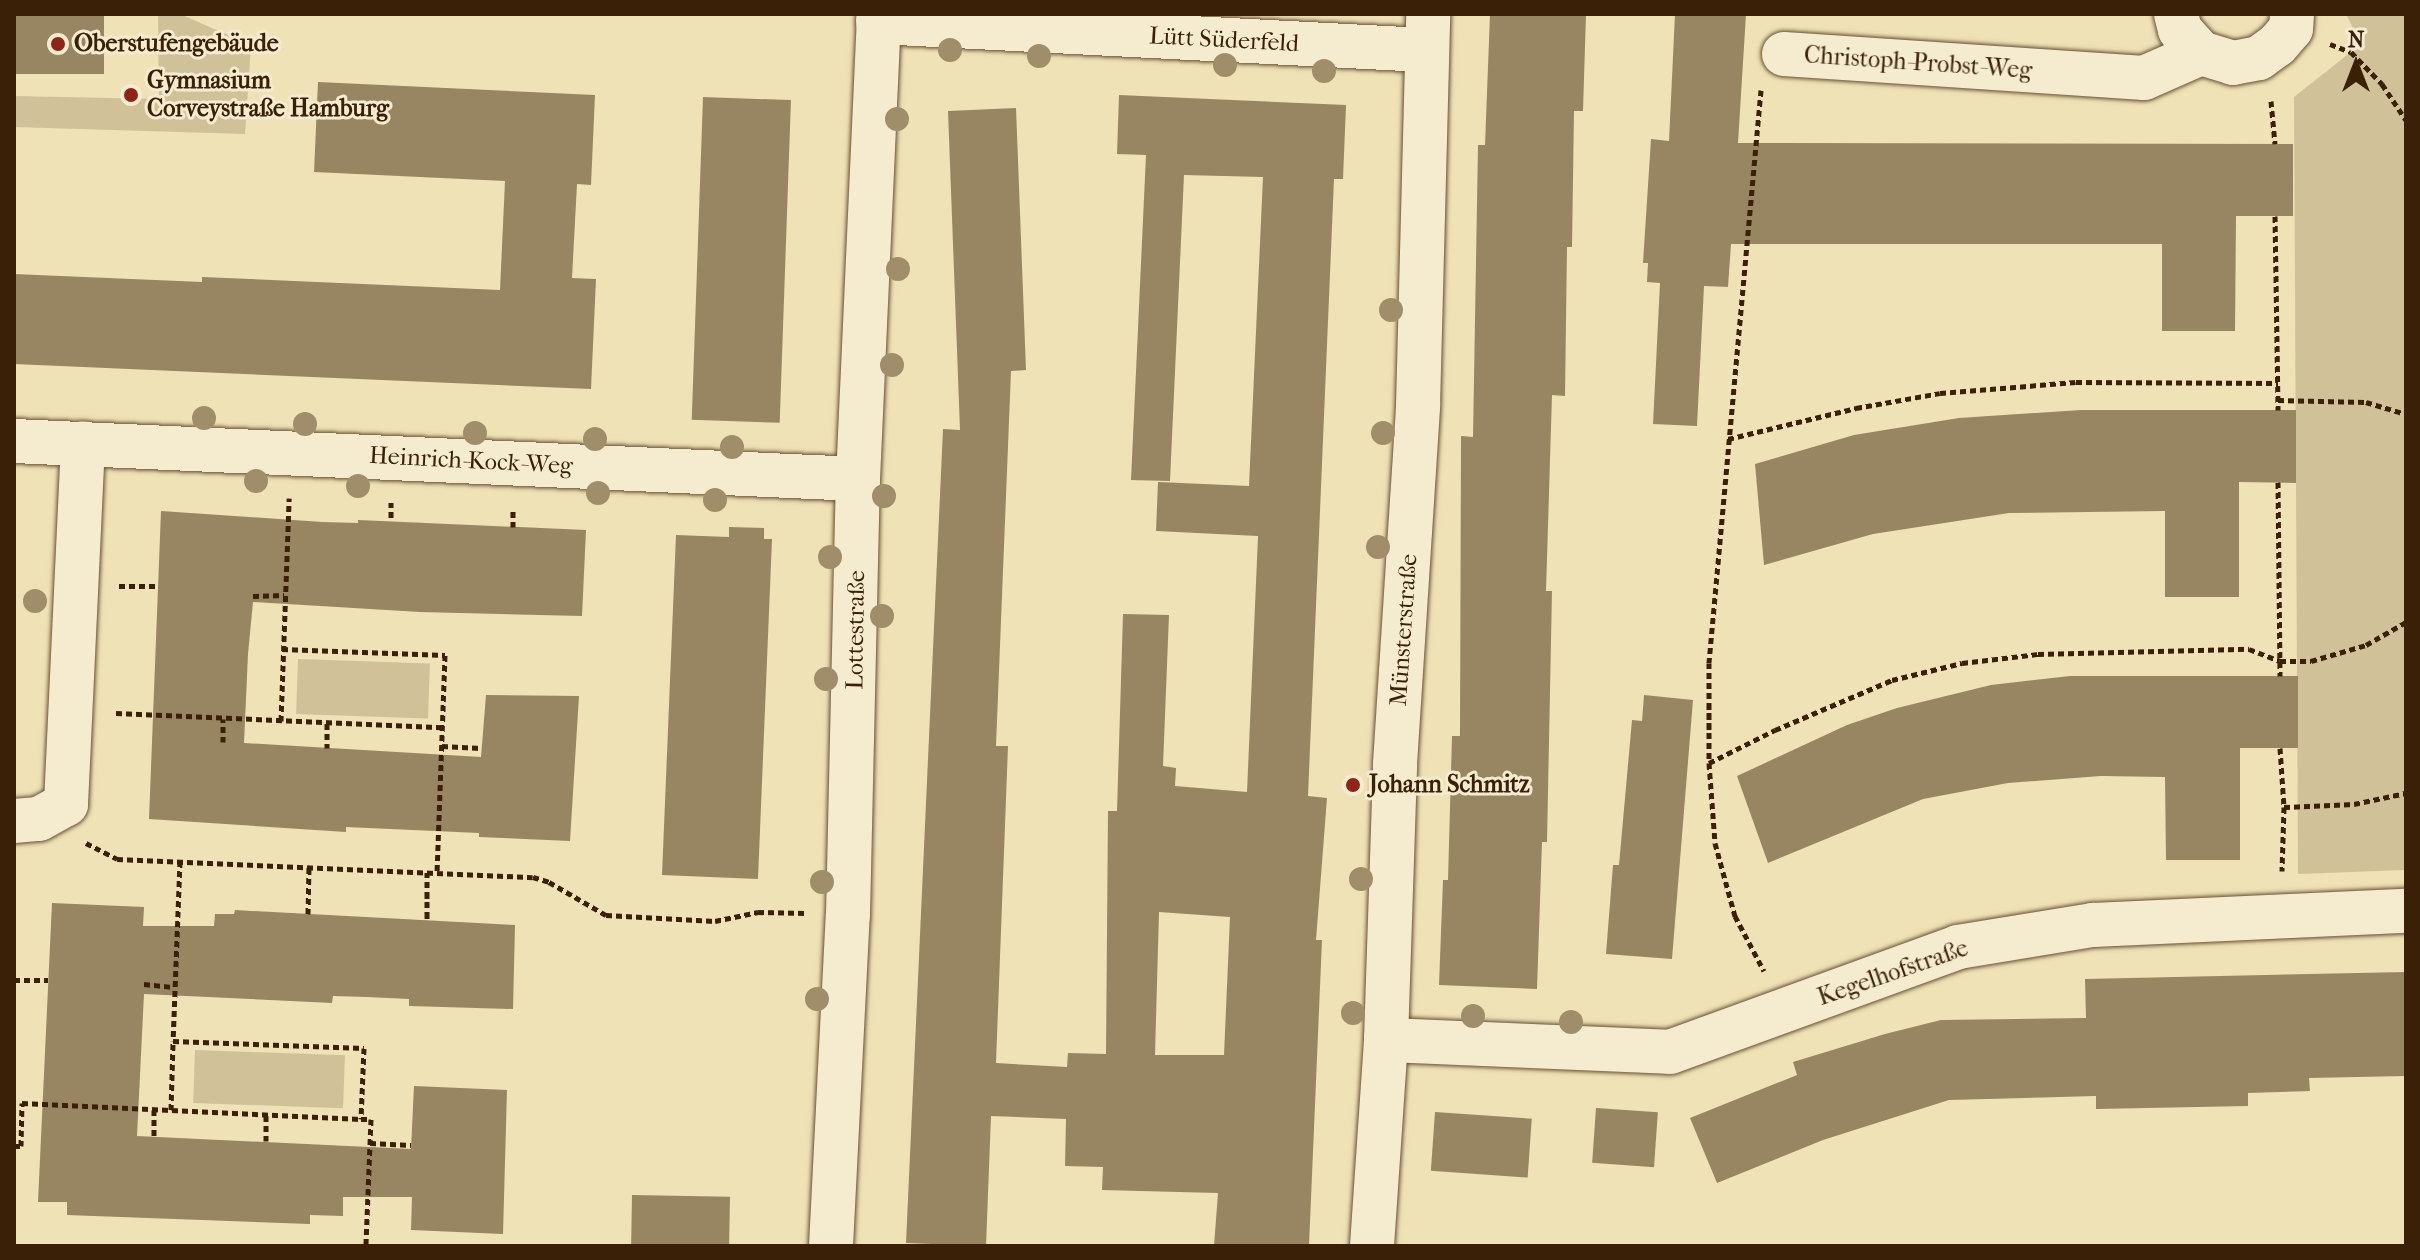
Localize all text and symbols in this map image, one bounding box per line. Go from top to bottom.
street label: Lütt Süderfeld [1148,22,1300,58]
north arrow [2316,24,2396,104]
text: N [2348,27,2364,53]
place label: Oberstufengebäude [74,30,279,58]
marker: Oberstufengebäude [49,35,67,53]
street label: Christoph-Probst-Weg [1803,41,2033,85]
place label: Gymnasium Corveystraße Hamburg [147,67,389,123]
marker: Gymnasium Corveystraße Hamburg [122,86,140,104]
street label: Heinrich-Kock-Weg [368,441,574,481]
street label: Münsterstraße [1384,553,1424,707]
street label: Lottestraße [841,570,871,690]
place label: Johann Schmitz [1369,771,1530,799]
marker: Johann Schmitz [1344,776,1362,794]
street label: Kegelhofstraße [1814,934,1972,1012]

